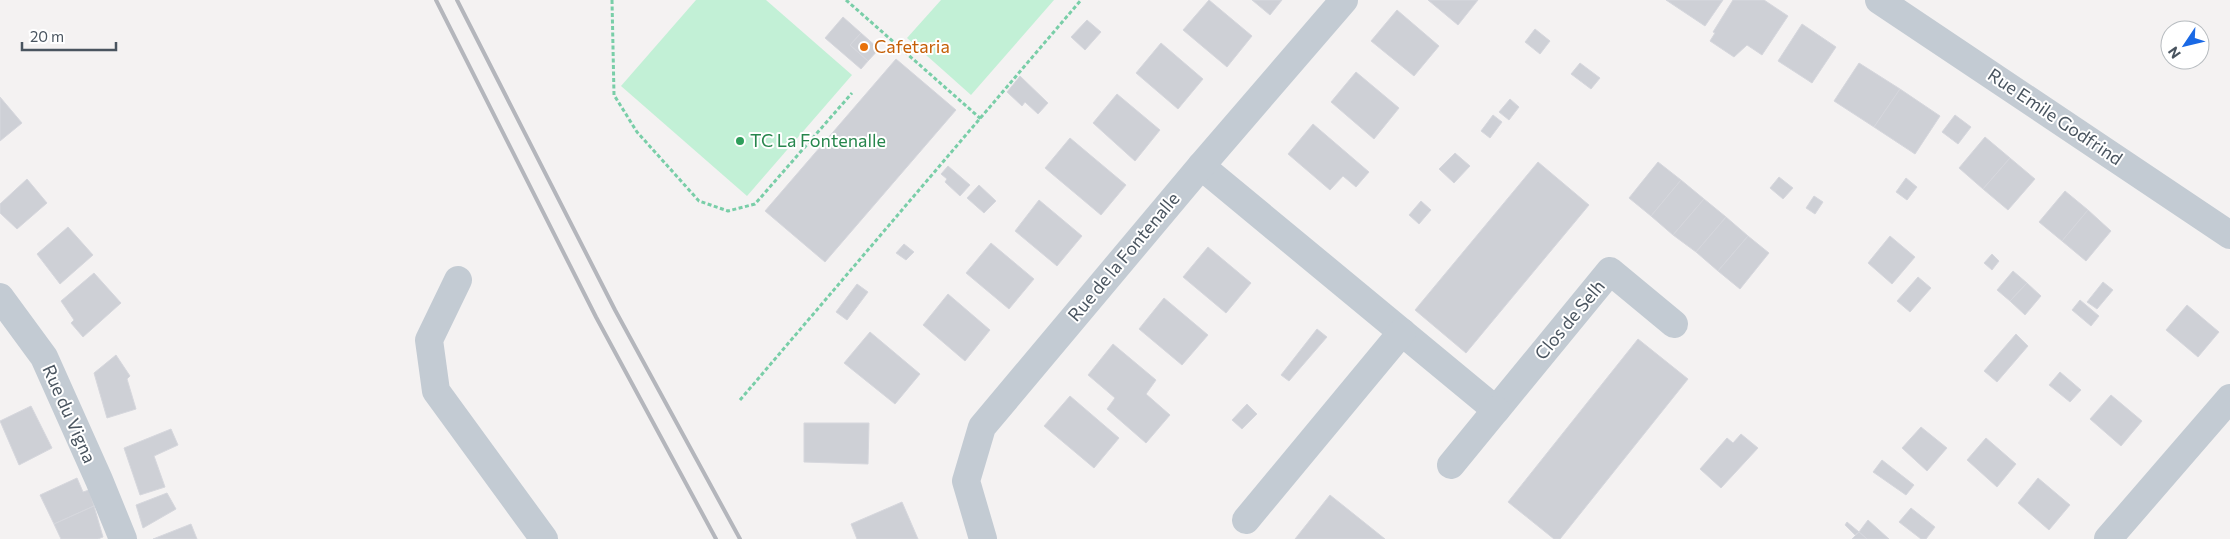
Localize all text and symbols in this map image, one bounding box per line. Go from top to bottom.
scale bar [22,20,116,52]
north arrow [2160,20,2210,70]
text: 20 m [30,27,64,45]
place label: Cafetaria [874,35,950,57]
marker: Cafetaria [858,41,870,53]
text: N [2164,44,2184,62]
street label: Rue Emile Godfrind [1984,63,2127,169]
place label: TC La Fontenalle [750,129,886,151]
marker: TC La Fontenalle [734,135,746,147]
street label: Rue de la Fontenalle [1063,187,1184,325]
street label: Clos de Selh [1530,275,1609,364]
street label: Rue du Vigna [38,361,101,466]

